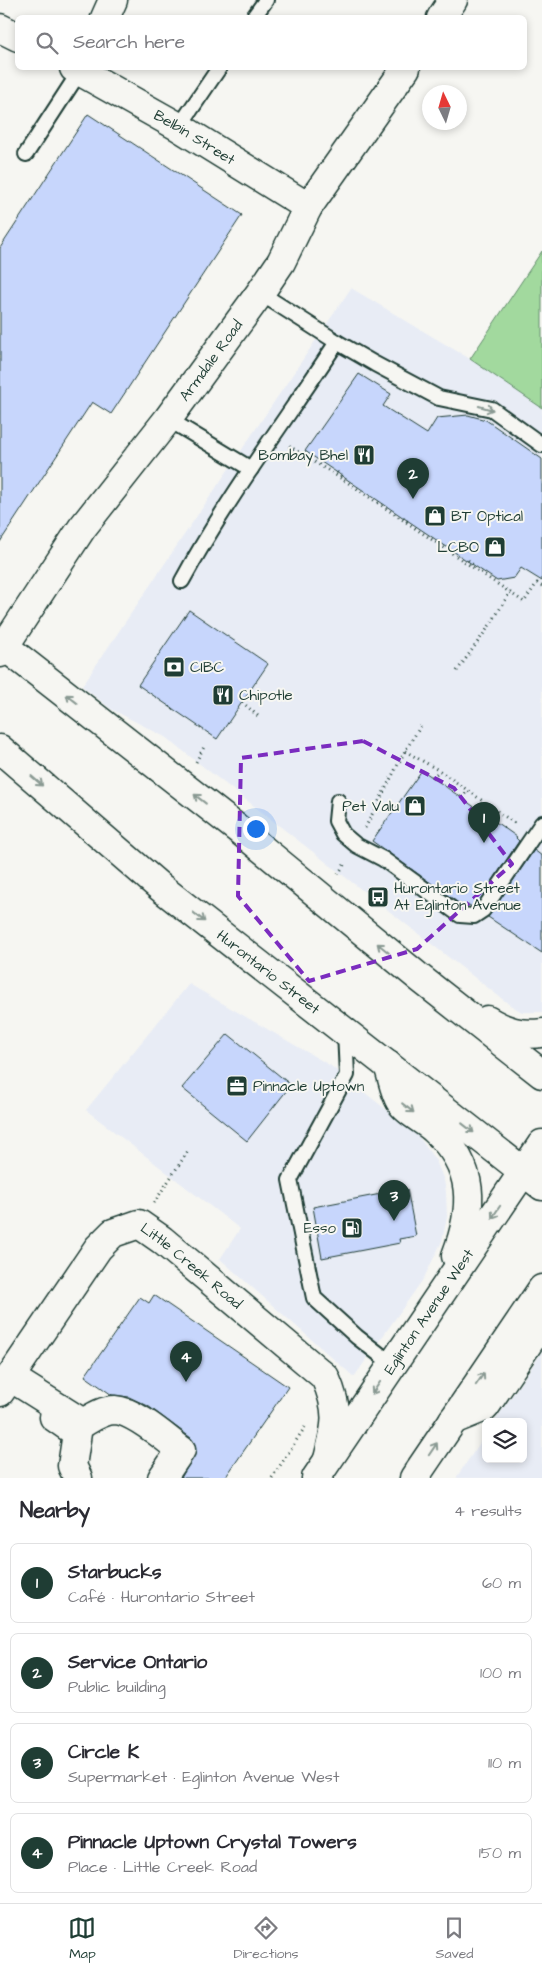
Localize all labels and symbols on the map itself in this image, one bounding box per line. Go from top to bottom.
north arrow [422,85,467,130]
street label: Belbin Street [150,105,239,170]
street label: Armdale Road [174,315,248,406]
one-way arrow [478,404,494,414]
restaurant icon: Bombay Bhel [352,443,376,467]
place label: Bombay Bhel [258,445,348,467]
pin: 2 [397,458,429,499]
shop icon: BT Optical [423,504,447,528]
place label: BT Optical [451,506,523,527]
shop icon: LCBO [483,535,507,559]
place label: LCBO [437,537,479,558]
bank icon: CIBC [162,655,186,679]
place label: CIBC [190,657,225,678]
restaurant icon: Chipotle [211,683,235,707]
place label: Chipotle [239,685,293,706]
one-way arrow [65,694,79,704]
one-way arrow [31,775,44,787]
one-way arrow [194,793,207,804]
shop icon: Pet Valu [403,794,427,818]
place label: Pet Valu [342,796,399,817]
pin: 1 [468,802,500,843]
your location [243,816,269,842]
place label: Hurontario Street At Eglinton Avenue [394,878,521,917]
bus stop icon: Hurontario Street At Eglinton Avenue [366,885,390,909]
one-way arrow [192,912,206,922]
street label: Hurontario Street [212,925,324,1019]
one-way arrow [377,942,390,953]
office icon: Pinnacle Uptown [225,1074,249,1098]
place label: Pinnacle Uptown [253,1076,365,1097]
one-way arrow [401,1103,414,1114]
one-way arrow [461,1122,474,1133]
pin: 3 [378,1180,410,1221]
one-way arrow [491,1205,501,1219]
fuel station icon: Esso [340,1216,364,1240]
street label: Little Creek Road [136,1218,247,1314]
place label: Esso [304,1218,337,1239]
street label: Eglinton Avenue West [379,1245,479,1379]
pin: 4 [170,1341,202,1382]
one-way arrow [475,1373,485,1387]
one-way arrow [371,1381,381,1395]
one-way arrow [428,1442,438,1456]

